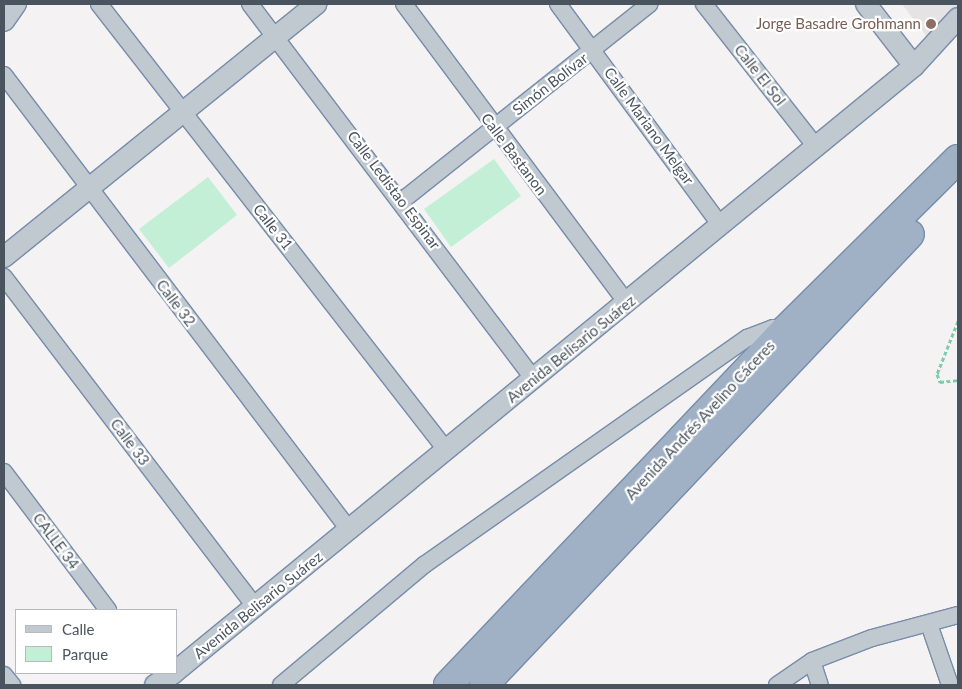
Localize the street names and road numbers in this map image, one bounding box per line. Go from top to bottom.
street label: Calle El Sol [731,41,789,109]
street label: Simón Bolívar [509,49,591,119]
street label: Calle Mariano Melgar [600,64,698,188]
street label: Calle Bastanon [477,109,551,199]
street label: Calle Ledistao Espinar [344,127,444,253]
street label: Calle 31 [249,200,297,254]
street label: Calle 32 [153,276,199,330]
street label: Avenida Belisario Suárez [503,292,639,406]
street label: Avenida Andrés Avelino Cáceres [621,336,779,504]
street label: Calle 33 [107,415,153,469]
street label: CALLE 34 [29,509,83,573]
street label: Avenida Belisario Suárez [190,548,326,662]

